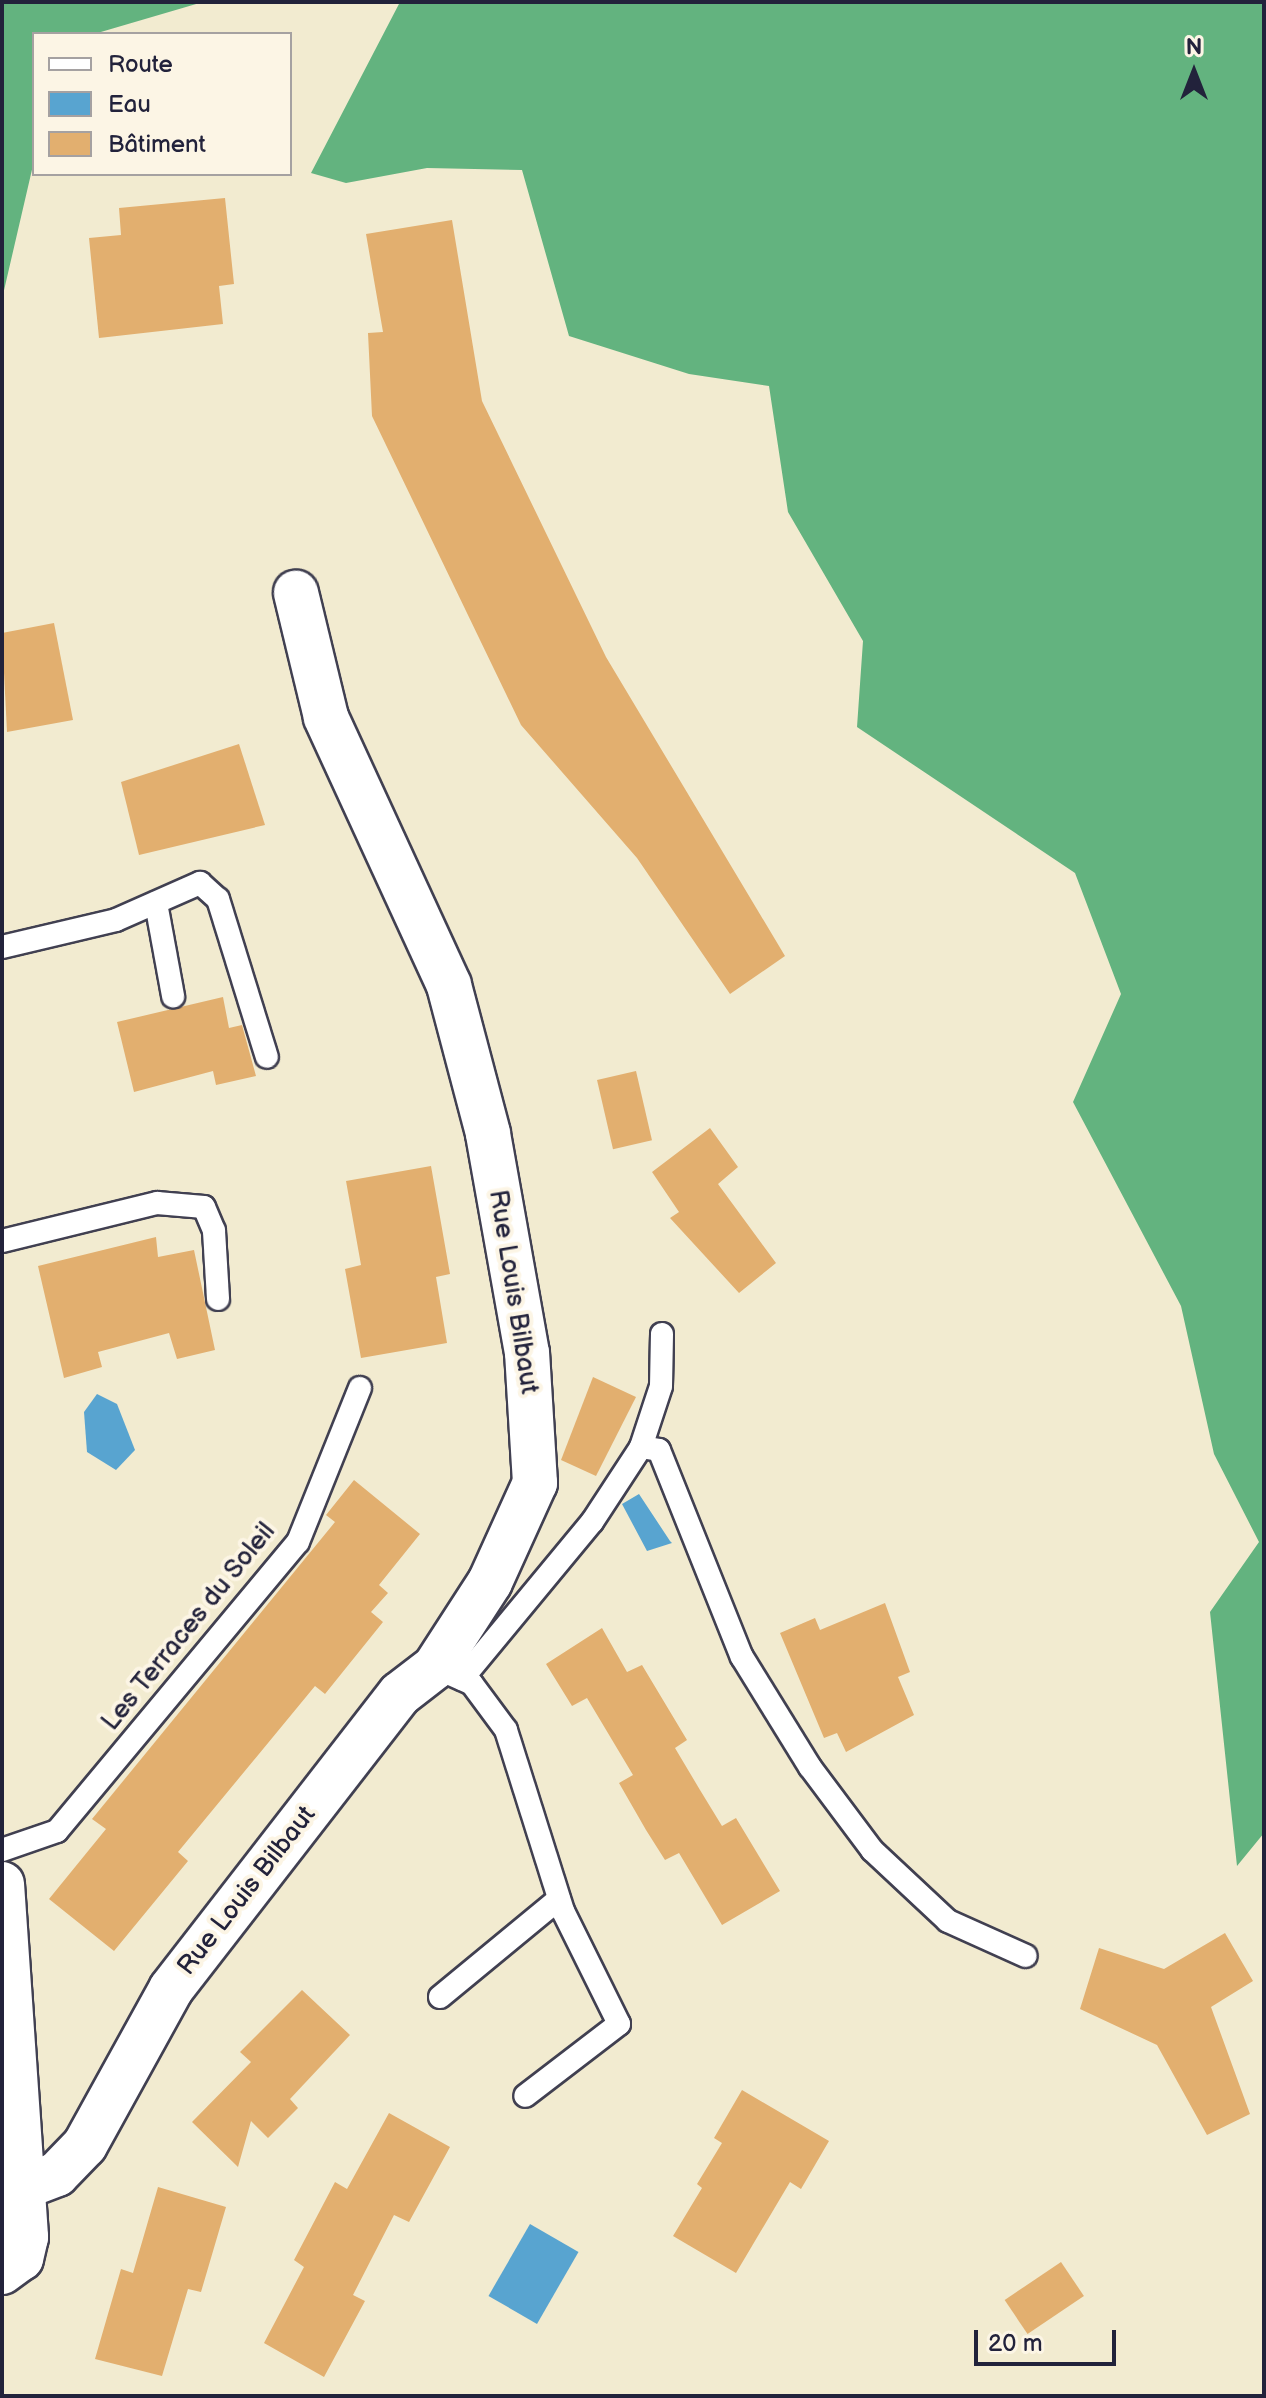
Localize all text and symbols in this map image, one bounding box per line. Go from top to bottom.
legend [32,32,292,176]
north arrow [1154,32,1234,112]
text: N [1186,34,1202,61]
text: Route [108,50,173,79]
text: Eau [108,90,151,119]
text: Bâtiment [108,130,206,159]
street label: Rue Louis Bilbaut [481,1188,545,1396]
street label: Les Terraces du Soleil [95,1516,283,1738]
street label: Rue Louis Bilbaut [171,1800,323,1982]
scale bar [978,2314,1120,2364]
text: 20 m [988,2329,1043,2358]

